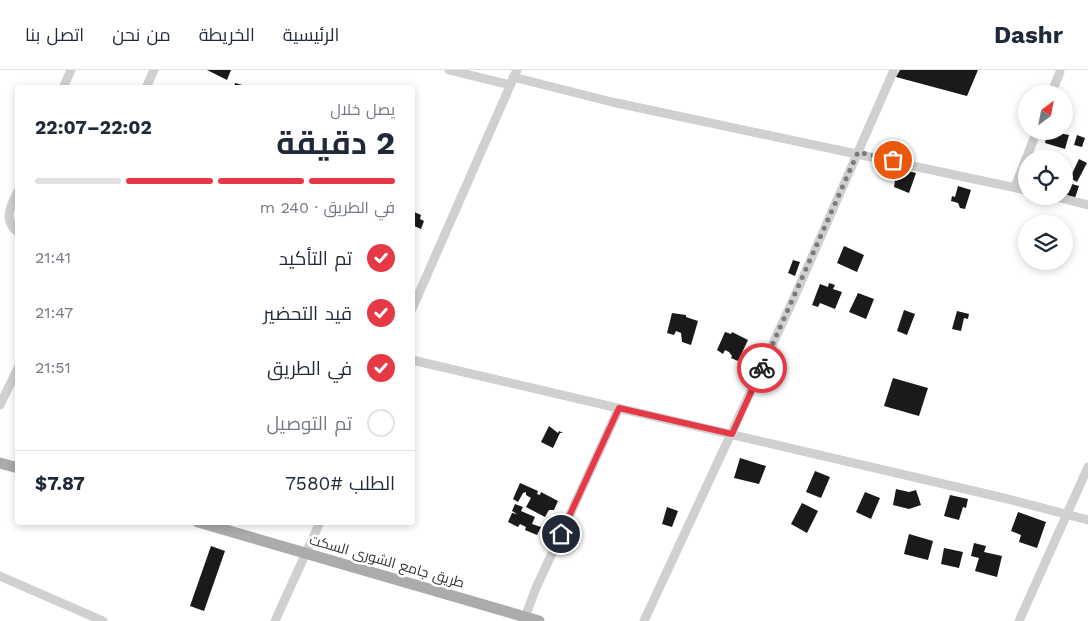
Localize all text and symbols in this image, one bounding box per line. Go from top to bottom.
text: Dashr [994,21,1063,49]
text: اتصل بنا [25,24,84,45]
text: من نحن [112,24,171,45]
text: الخريطة [199,24,255,45]
text: الرئيسية [283,24,339,45]
north arrow [1018,85,1072,140]
map controls [1018,85,1073,270]
text: يصل خلال [330,100,395,119]
text: 22:02–22:07 [35,116,152,139]
text: 2 دقيقة [276,124,395,162]
pin [872,139,914,181]
icon: bag [879,146,907,174]
button: locate [1018,150,1073,205]
text: في الطريق · 240 m [260,198,395,217]
button: layers [1018,215,1073,270]
icon: check [367,244,395,272]
text: تم التأكيد [279,247,352,270]
text: 21:41 [35,248,71,267]
icon: check [367,299,395,327]
text: قيد التحضير [263,302,352,325]
text: 21:47 [35,303,73,322]
courier [737,343,787,393]
icon: check [367,354,395,382]
icon: bike [748,354,776,382]
text: في الطريق [267,357,352,380]
text: 21:51 [35,358,71,377]
text: تم التوصيل [267,412,352,435]
text: $7.87 [35,472,85,495]
text: الطلب #7580 [285,472,395,495]
pin [540,513,582,555]
icon: home [547,520,575,548]
street label: طريق جامع الشورى السكت [307,531,466,592]

